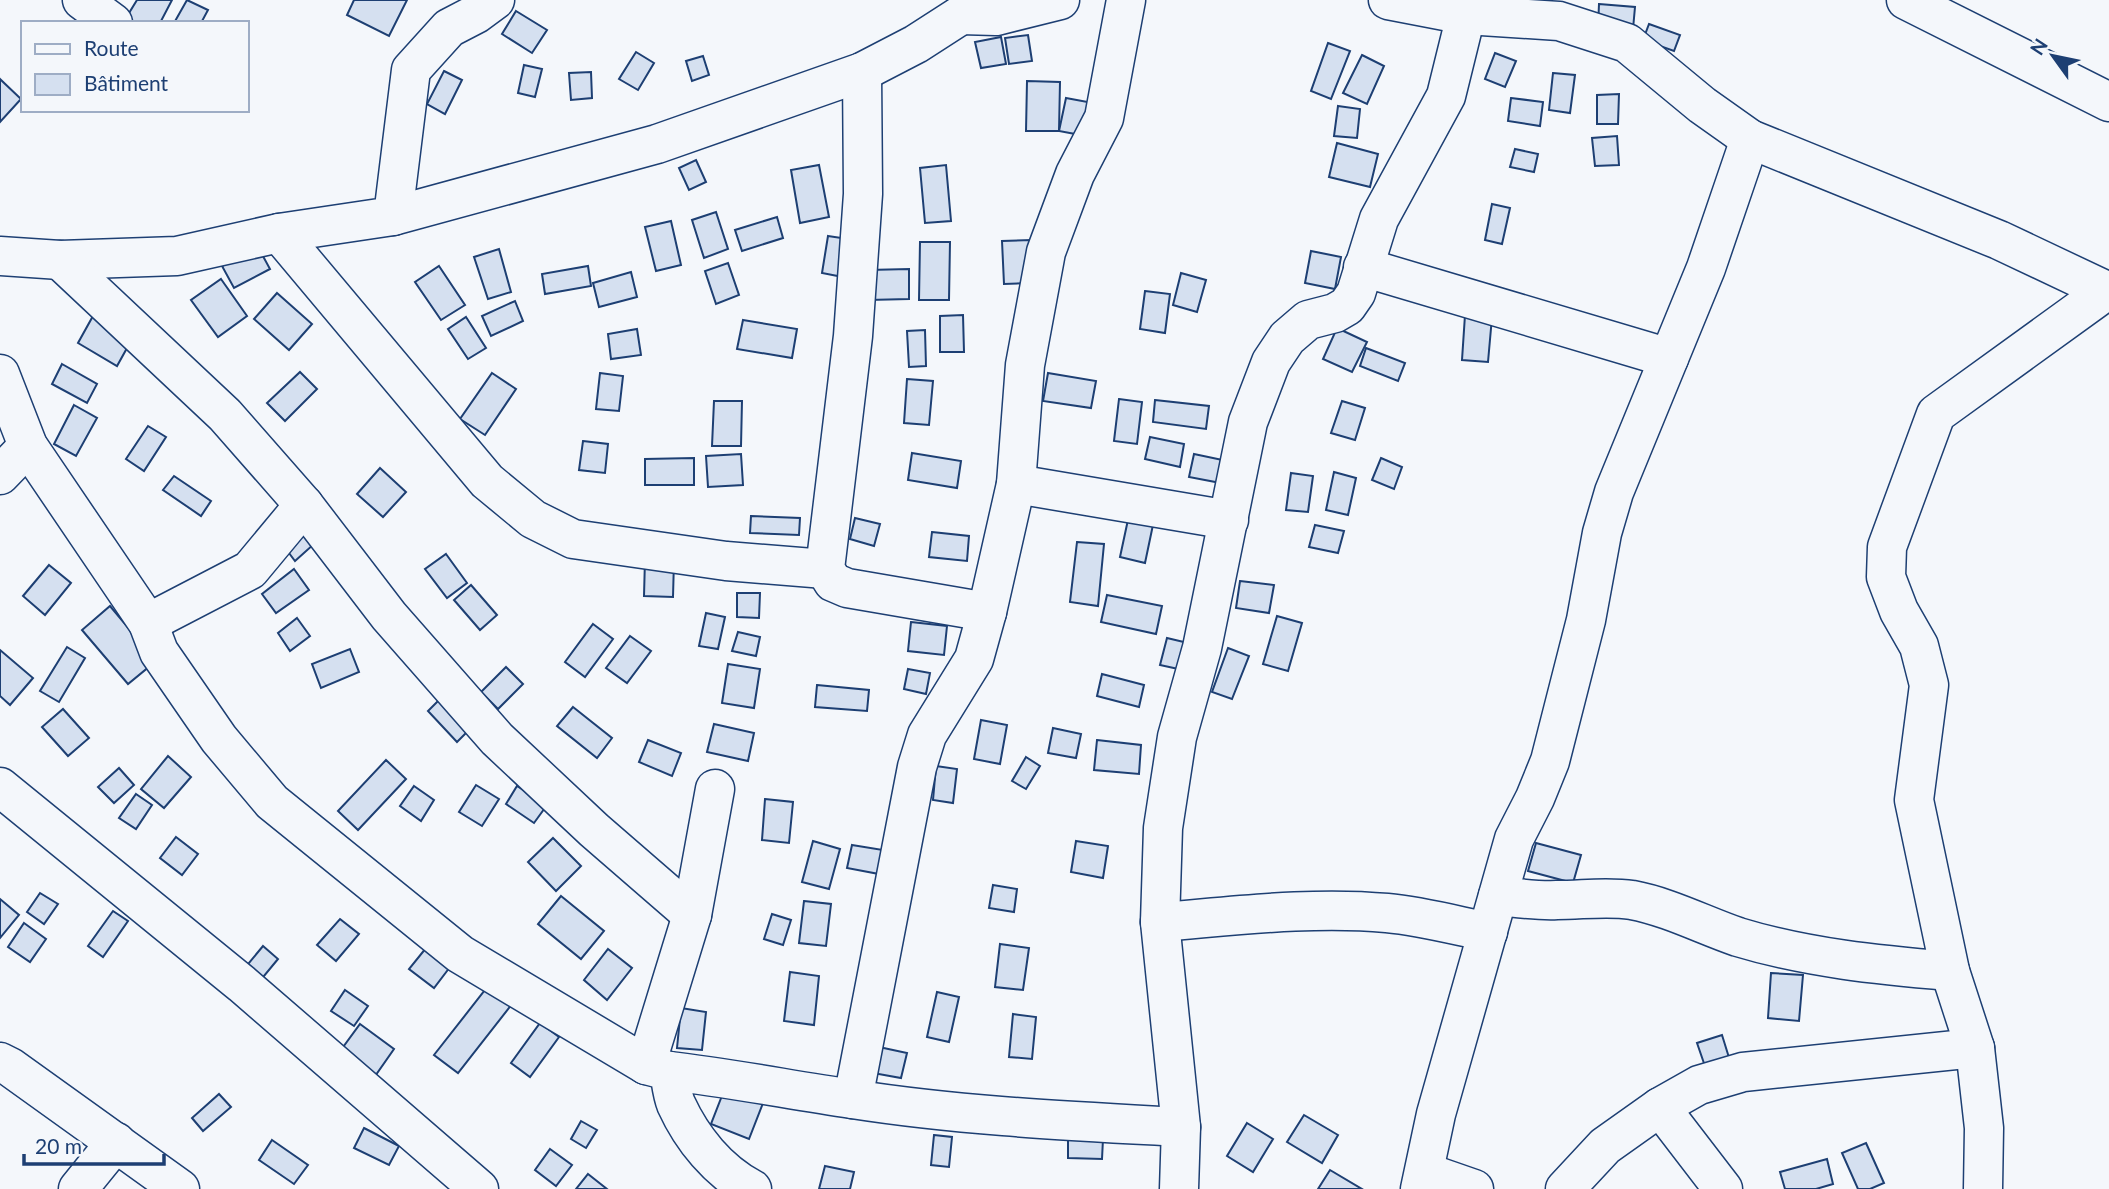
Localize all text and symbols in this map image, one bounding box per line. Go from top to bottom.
legend [21,21,248,112]
north arrow [2018,21,2088,91]
text: N [2025,34,2052,59]
text: Route [84,35,139,60]
text: Bâtiment [84,70,169,95]
scale bar [24,1122,164,1166]
text: 20 m [35,1133,82,1158]

